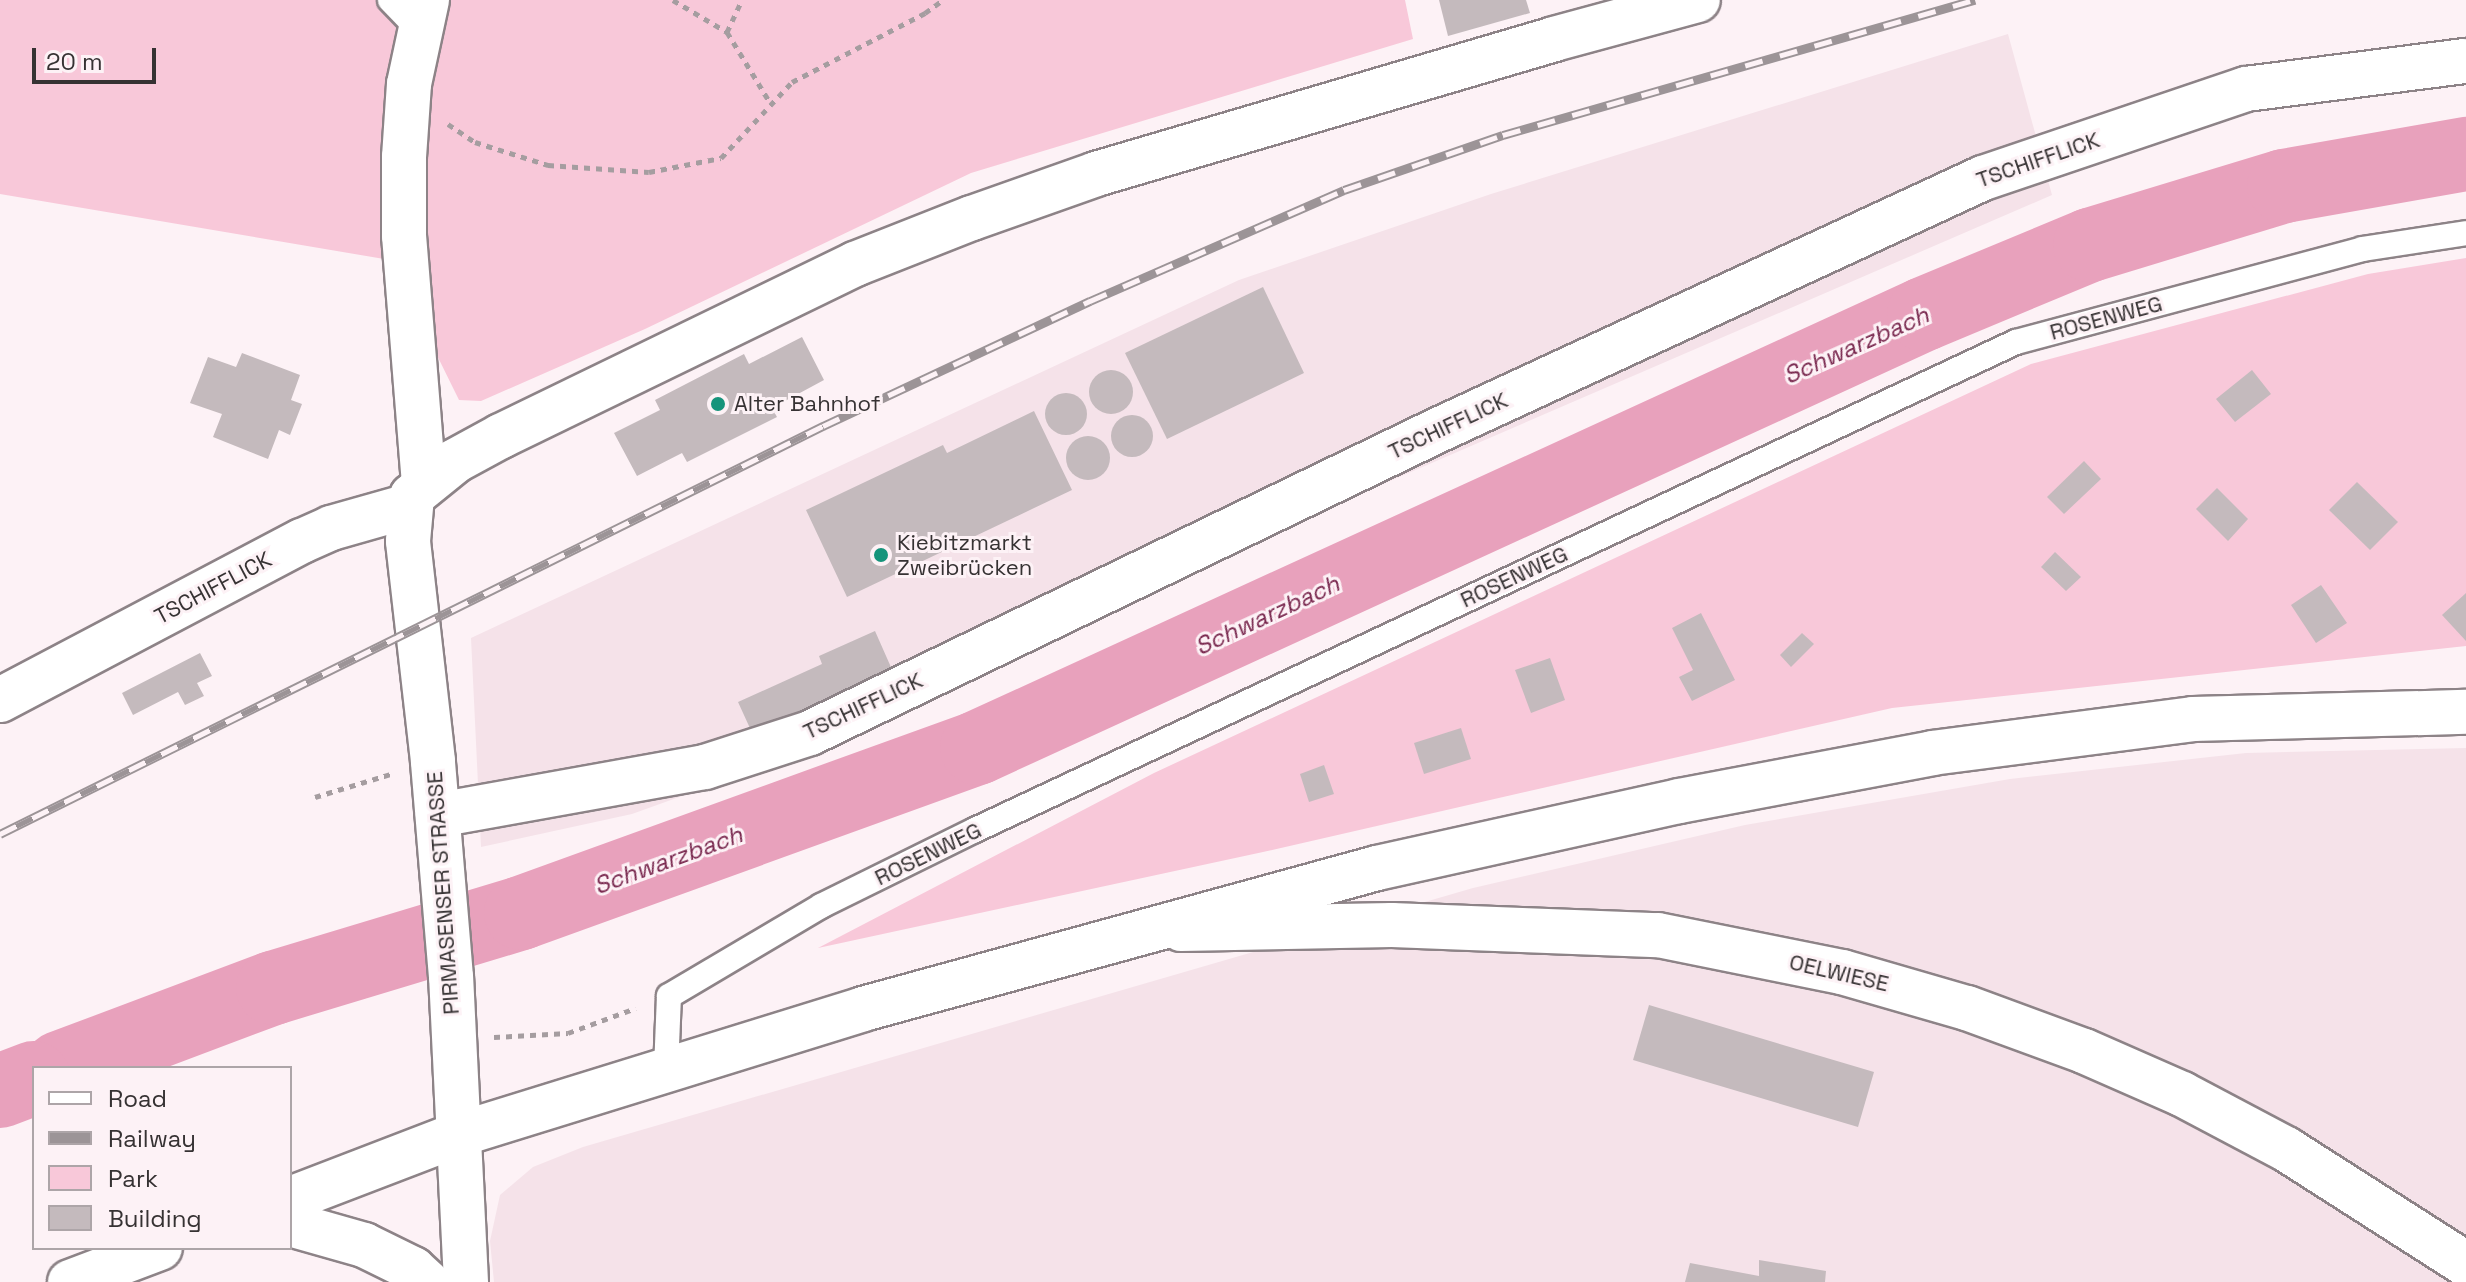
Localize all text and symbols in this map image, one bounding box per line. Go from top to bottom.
scale bar [36,32,160,82]
text: 20 m [46,46,103,77]
street label: TSCHIFFLICK [1973,127,2103,193]
street label: ROSENWEG [2047,290,2165,346]
water label: Schwarzbach [1779,300,1933,390]
street label: TSCHIFFLICK [1384,387,1512,465]
place label: Alter Bahnhof [734,391,880,417]
marker: Alter Bahnhof [709,395,727,413]
place label: Kiebitzmarkt Zweibrücken [897,529,1032,580]
street label: ROSENWEG [1456,541,1572,613]
street label: TSCHIFFLICK [150,546,276,630]
marker: Kiebitzmarkt Zweibrücken [872,546,890,564]
water label: Schwarzbach [1190,569,1344,661]
street label: TSCHIFFLICK [799,667,927,745]
street label: PIRMASENSER STRASSE [421,770,465,1016]
street label: ROSENWEG [870,817,986,891]
water label: Schwarzbach [590,820,746,900]
street label: OELWIESE [1787,949,1891,997]
legend [32,1066,292,1250]
text: Road [108,1083,167,1114]
text: Railway [108,1123,196,1154]
text: Park [108,1163,158,1194]
text: Building [108,1203,202,1234]

